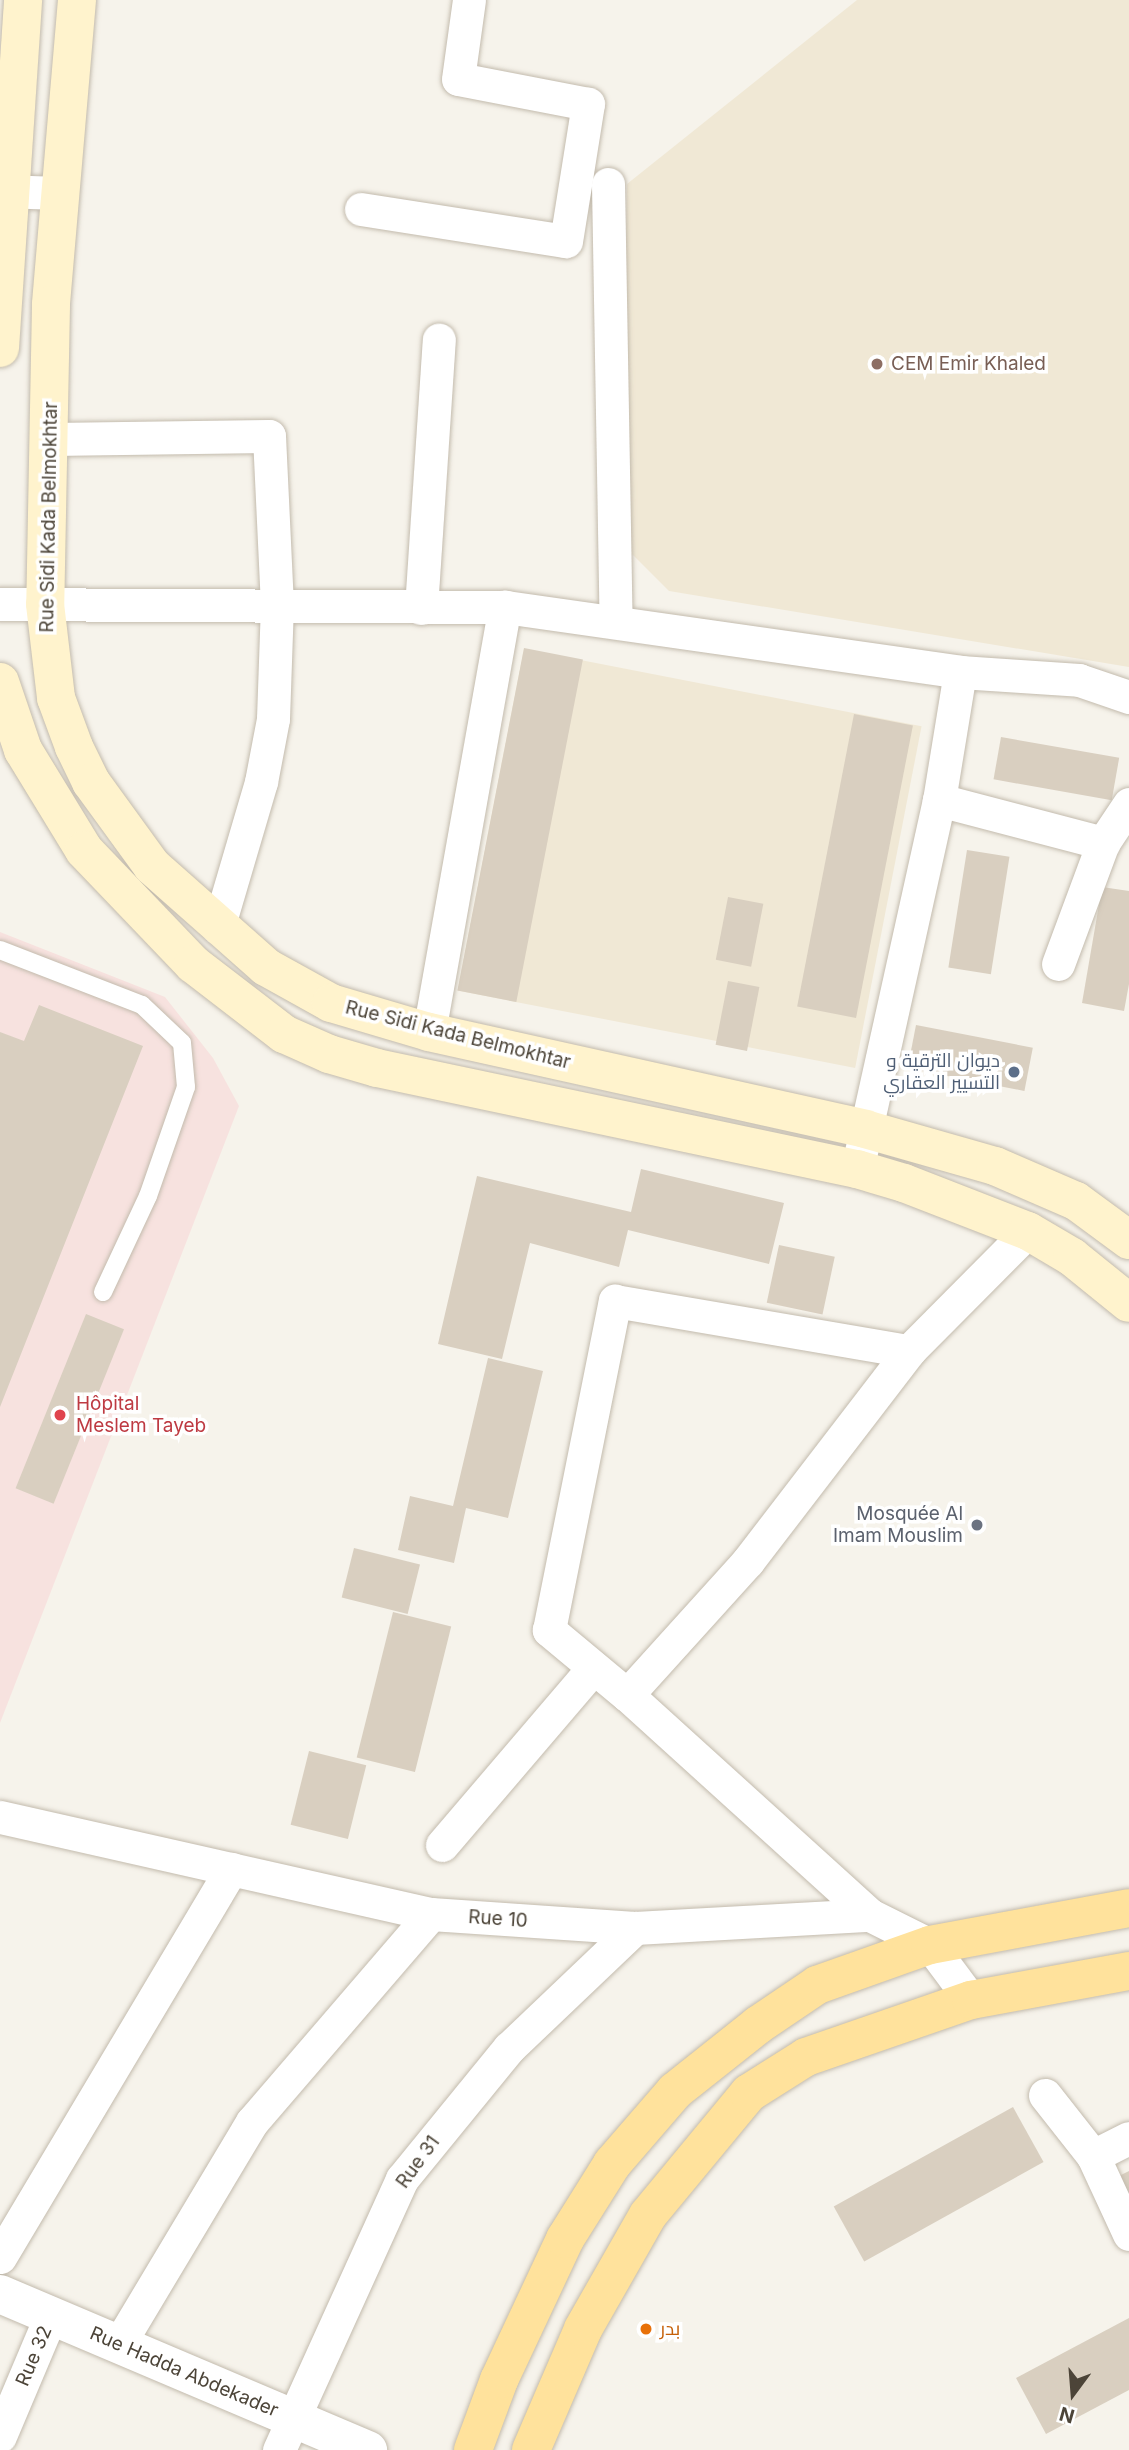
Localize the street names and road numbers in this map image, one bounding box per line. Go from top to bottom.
street label: Rue Sidi Kada Belmokhtar [36,401,62,633]
street label: Rue Sidi Kada Belmokhtar [343,996,573,1074]
street label: Rue 10 [467,1906,529,1932]
street label: Rue 31 [391,2131,445,2193]
street label: Rue 32 [11,2322,57,2390]
street label: Rue Hadda Abdekader [86,2322,282,2422]

